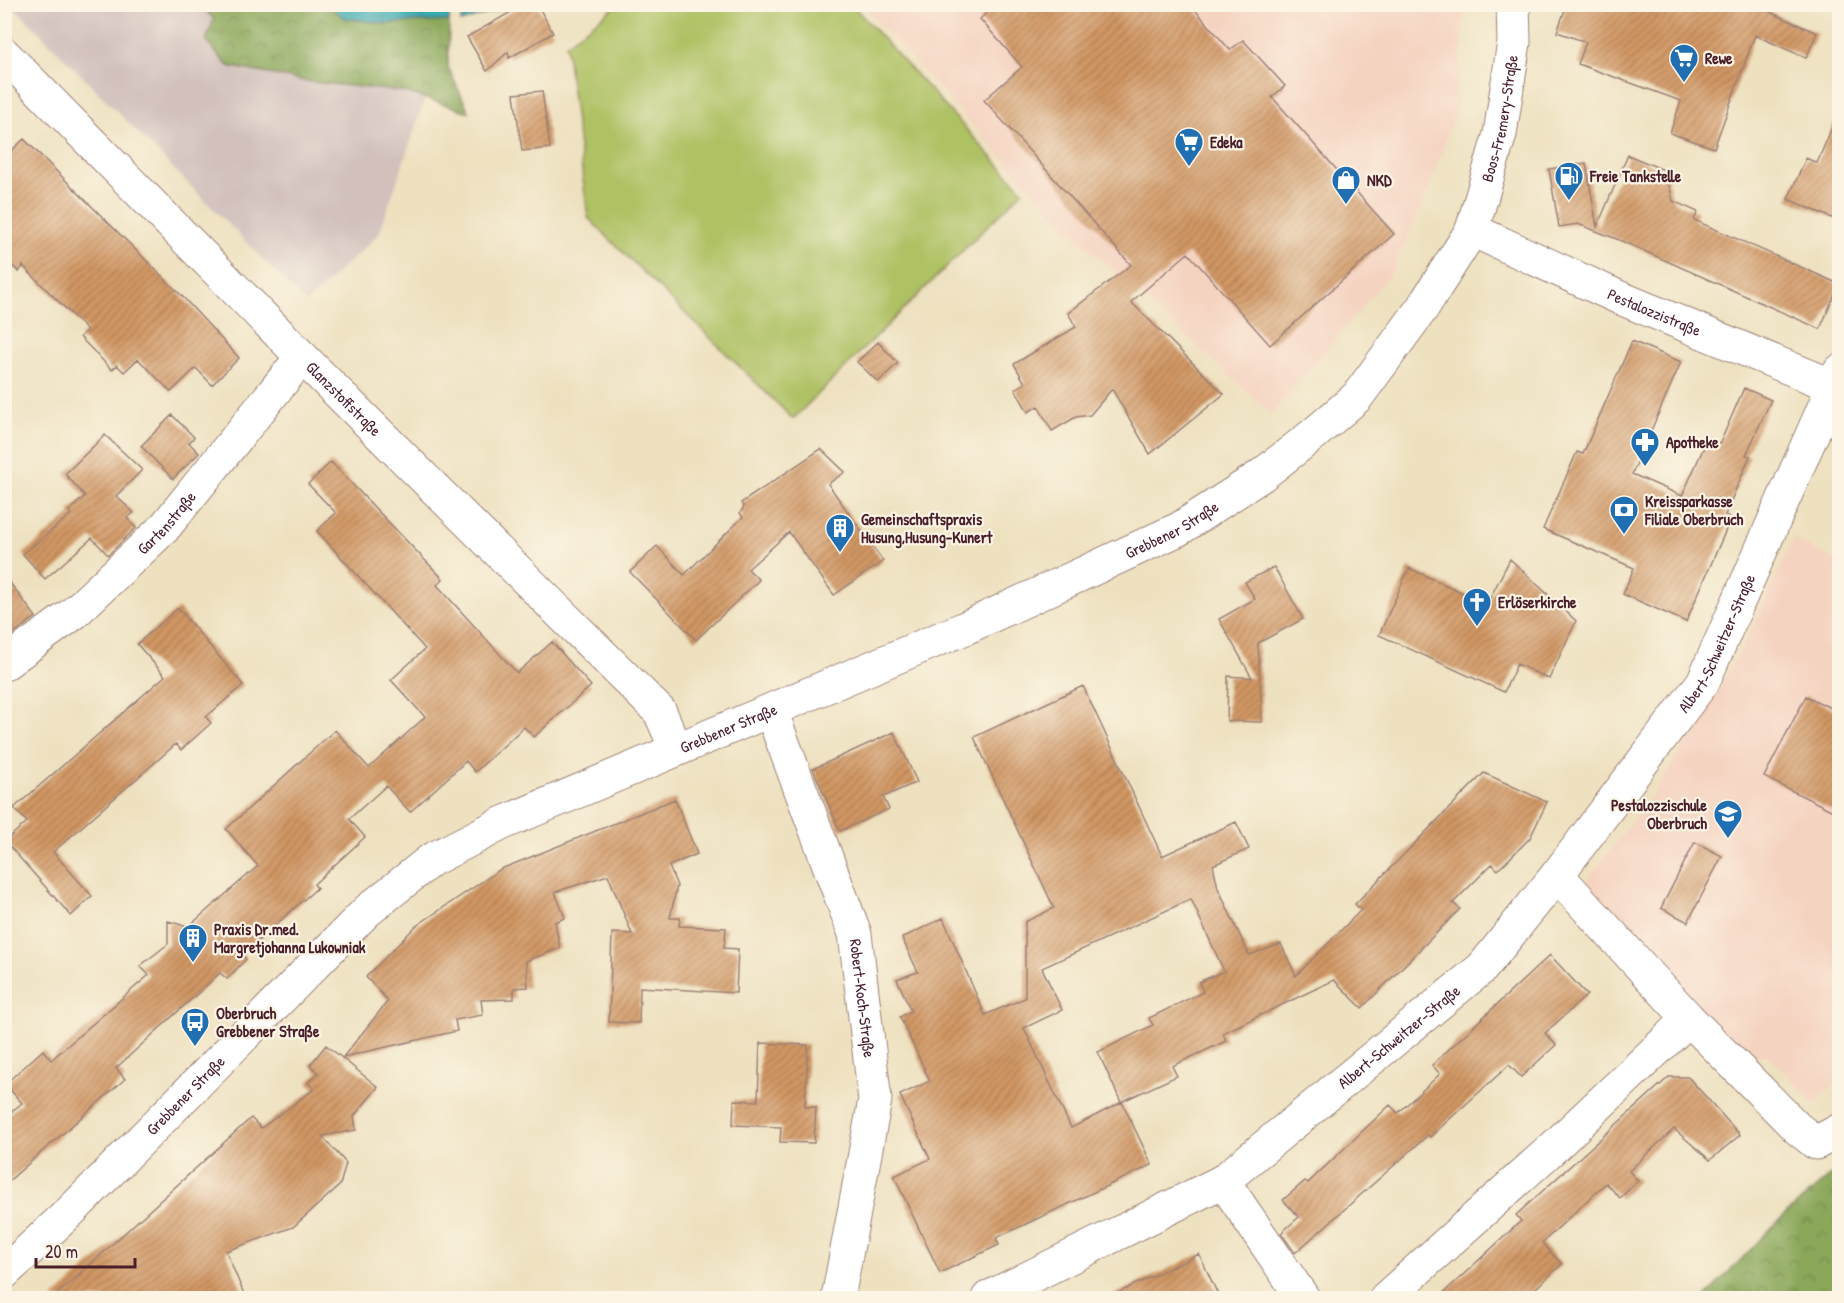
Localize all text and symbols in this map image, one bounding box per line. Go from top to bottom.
supermarket icon: Rewe [1668,42,1700,84]
place label: Rewe [1705,47,1733,69]
street label: Boos-Fremery-Straße [1476,53,1523,184]
supermarket icon: Edeka [1173,126,1205,168]
place label: Edeka [1210,131,1243,153]
fuel station icon: Freie Tankstelle [1553,160,1585,202]
shop icon: NKD [1330,164,1362,206]
place label: Freie Tankstelle [1589,165,1682,187]
place label: NKD [1367,169,1392,191]
street label: Pestalozzistraße [1604,283,1705,341]
street label: Glanzstoffstraße [301,356,387,441]
pharmacy icon: Apotheke [1629,426,1661,468]
place label: Apotheke [1666,431,1719,454]
street label: Gartenstraße [132,486,201,559]
place label: Kreissparkasse Filiale Oberbruch [1644,490,1743,530]
bank icon: Kreissparkasse Filiale Oberbruch [1608,494,1640,536]
street label: Grebbener Straße [1121,495,1223,564]
place label: Gemeinschaftspraxis Husung,Husung-Kunert [861,508,993,549]
building icon: Gemeinschaftspraxis Husung,Husung-Kunert [824,512,856,554]
street label: Albert-Schweitzer-Straße [1673,570,1760,717]
church icon: Erlöserkirche [1461,586,1493,628]
place label: Erlöserkirche [1498,591,1577,613]
street label: Grebbener Straße [676,698,781,758]
place label: Pestalozzischule Oberbruch [1611,794,1708,834]
school or university icon: Pestalozzischule Oberbruch [1712,798,1744,840]
place label: Praxis Dr.med. Margretjohanna Lukowniak [214,918,366,959]
building icon: Praxis Dr.med. Margretjohanna Lukowniak [177,922,209,964]
street label: Robert-Koch-Straße [845,938,881,1059]
street label: Albert-Schweitzer-Straße [1333,979,1465,1093]
place label: Oberbruch Grebbener Straße [216,1002,320,1043]
bus stop icon: Oberbruch Grebbener Straße [179,1006,211,1048]
street label: Grebbener Straße [141,1050,230,1140]
scale bar [36,1231,135,1269]
text: 20 m [45,1239,78,1264]

